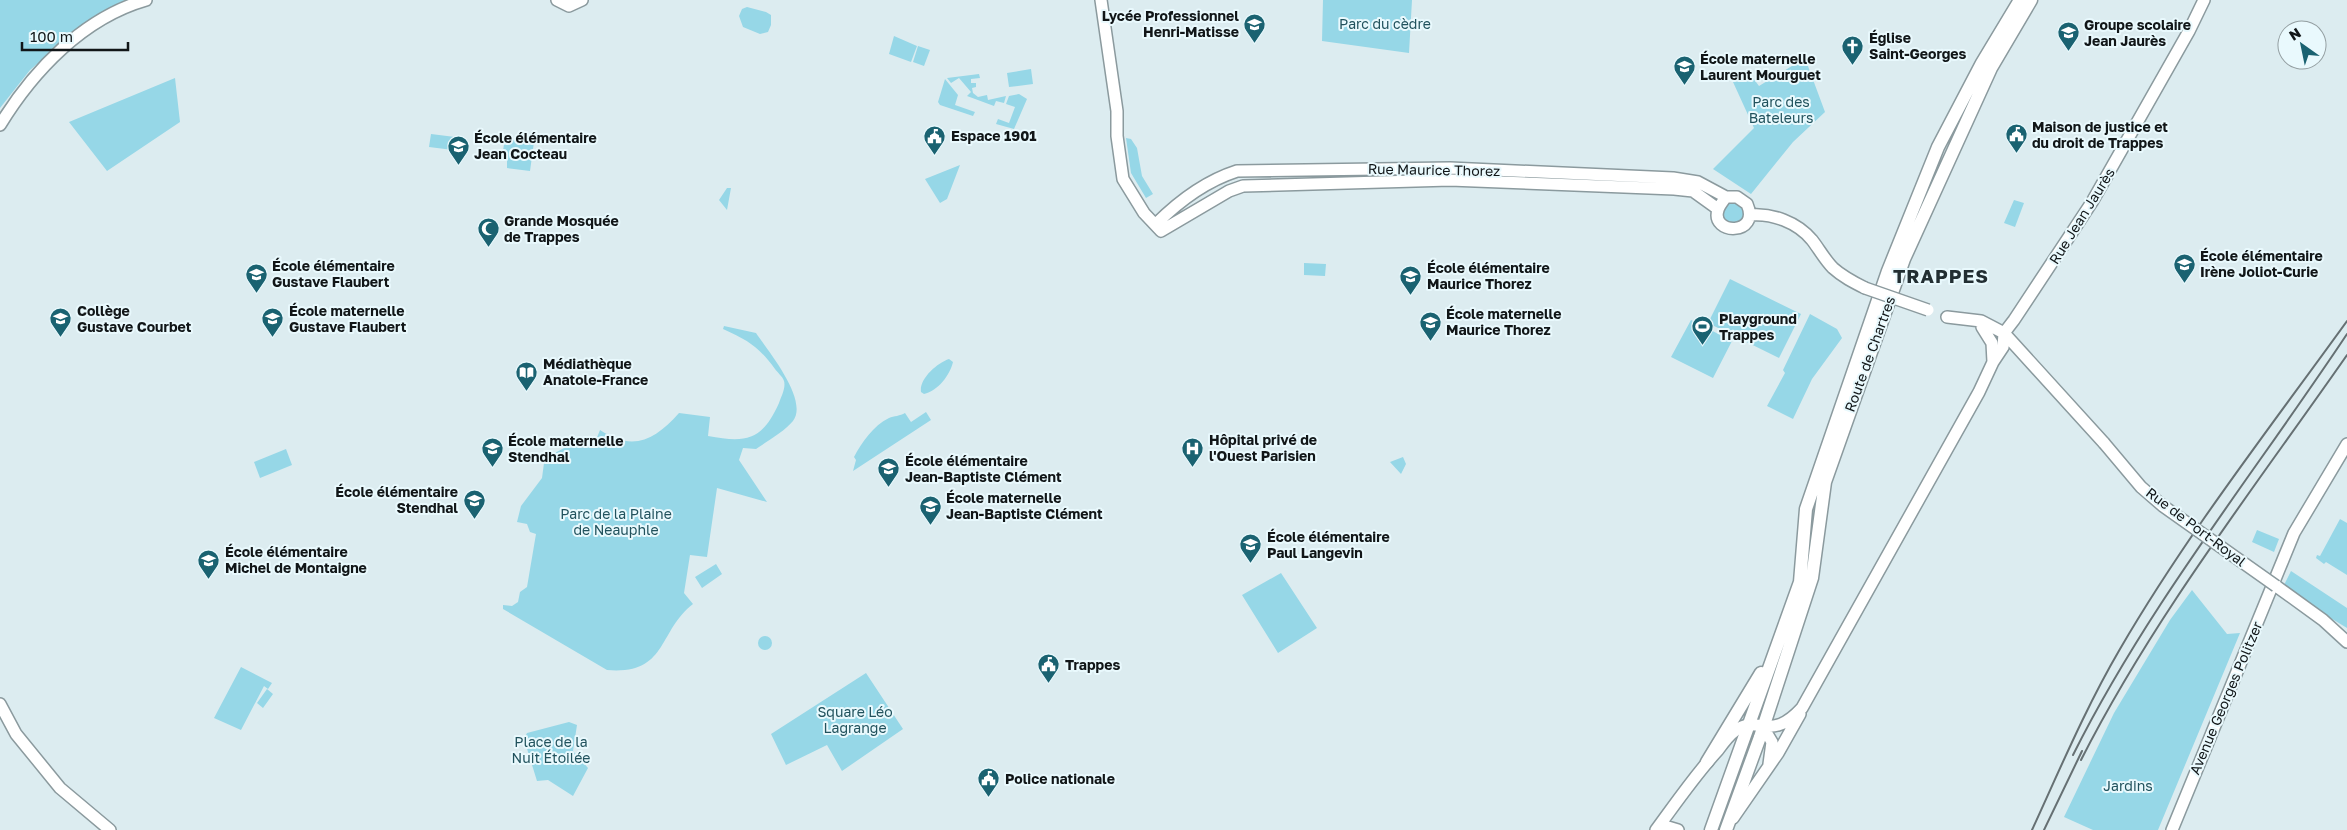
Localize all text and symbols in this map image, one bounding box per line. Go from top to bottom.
place label: Lycée Professionnel Henri-Matisse [1102,7,1239,40]
school or university icon: Lycée Professionnel Henri-Matisse [1243,12,1267,43]
park label: Parc du cèdre [1339,15,1431,32]
place label: Groupe scolaire Jean Jaurès [2084,16,2191,49]
scale bar [22,20,129,52]
north arrow [2277,20,2327,70]
school or university icon: Groupe scolaire Jean Jaurès [2056,21,2080,52]
text: N [2286,24,2304,44]
text: 100 m [30,27,73,45]
place label: Église Saint-Georges [1869,29,1967,62]
church icon: Église Saint-Georges [1841,34,1865,65]
place label: École maternelle Laurent Mourguet [1700,50,1821,83]
school or university icon: École maternelle Laurent Mourguet [1672,55,1696,86]
park label: Parc des Bateleurs [1749,93,1813,126]
place label: Maison de justice et du droit de Trappes [2032,118,2168,151]
public building icon: Maison de justice et du droit de Trappes [2004,123,2028,154]
public building icon: Espace 1901 [923,124,947,155]
place label: Espace 1901 [951,127,1037,144]
place label: École élémentaire Jean Cocteau [474,129,597,162]
school or university icon: École élémentaire Jean Cocteau [446,134,470,165]
street label: Rue Maurice Thorez [1368,160,1500,179]
street label: Rue Jean Jaurès [2045,164,2118,267]
place label: Grande Mosquée de Trappes [504,212,619,245]
mosque icon: Grande Mosquée de Trappes [476,217,500,248]
place label: École élémentaire Irène Joliot-Curie [2200,247,2323,280]
school or university icon: École élémentaire Irène Joliot-Curie [2172,252,2196,283]
place label: École élémentaire Gustave Flaubert [272,257,395,290]
place label: École élémentaire Maurice Thorez [1427,259,1550,292]
school or university icon: École élémentaire Gustave Flaubert [244,262,268,293]
school or university icon: École élémentaire Maurice Thorez [1399,264,1423,295]
district label: TRAPPES [1893,264,1989,287]
street label: Route de Chartres [1841,294,1898,414]
place label: Collège Gustave Courbet [77,302,192,335]
place label: École maternelle Gustave Flaubert [289,302,407,335]
place label: École maternelle Maurice Thorez [1446,305,1562,338]
school or university icon: Collège Gustave Courbet [49,307,73,338]
school or university icon: École maternelle Gustave Flaubert [261,307,285,338]
school or university icon: École maternelle Maurice Thorez [1418,310,1442,341]
place label: Playground Trappes [1719,310,1797,343]
sports icon: Playground Trappes [1691,315,1715,346]
place label: Médiathèque Anatole-France [543,355,648,388]
library icon: Médiathèque Anatole-France [515,360,539,391]
place label: Hôpital privé de l'Ouest Parisien [1209,431,1317,464]
place label: École maternelle Stendhal [508,432,624,465]
hospital icon: Hôpital privé de l'Ouest Parisien [1181,436,1205,467]
school or university icon: École maternelle Stendhal [480,437,504,468]
place label: École élémentaire Jean-Baptiste Clément [905,452,1062,485]
school or university icon: École élémentaire Jean-Baptiste Clément [877,457,901,488]
place label: École élémentaire Stendhal [335,483,458,516]
street label: Rue de Port-Royal [2143,483,2250,570]
school or university icon: École élémentaire Stendhal [462,488,486,519]
place label: École maternelle Jean-Baptiste Clément [946,489,1103,522]
school or university icon: École maternelle Jean-Baptiste Clément [918,494,942,525]
park label: Parc de la Plaine de Neauphle [560,505,672,538]
place label: École élémentaire Paul Langevin [1267,528,1390,561]
school or university icon: École élémentaire Paul Langevin [1239,533,1263,564]
place label: École élémentaire Michel de Montaigne [225,543,367,576]
school or university icon: École élémentaire Michel de Montaigne [197,548,221,579]
street label: Avenue Georges Politzer [2186,618,2266,777]
public building icon: Trappes [1037,653,1061,684]
place label: Trappes [1065,656,1120,673]
park label: Square Léo Lagrange [817,703,893,736]
park label: Place de la Nuit Étoilée [512,733,590,766]
public building icon: Police nationale [977,767,1001,798]
place label: Police nationale [1005,770,1115,787]
park label: Jardins [2103,777,2153,794]

